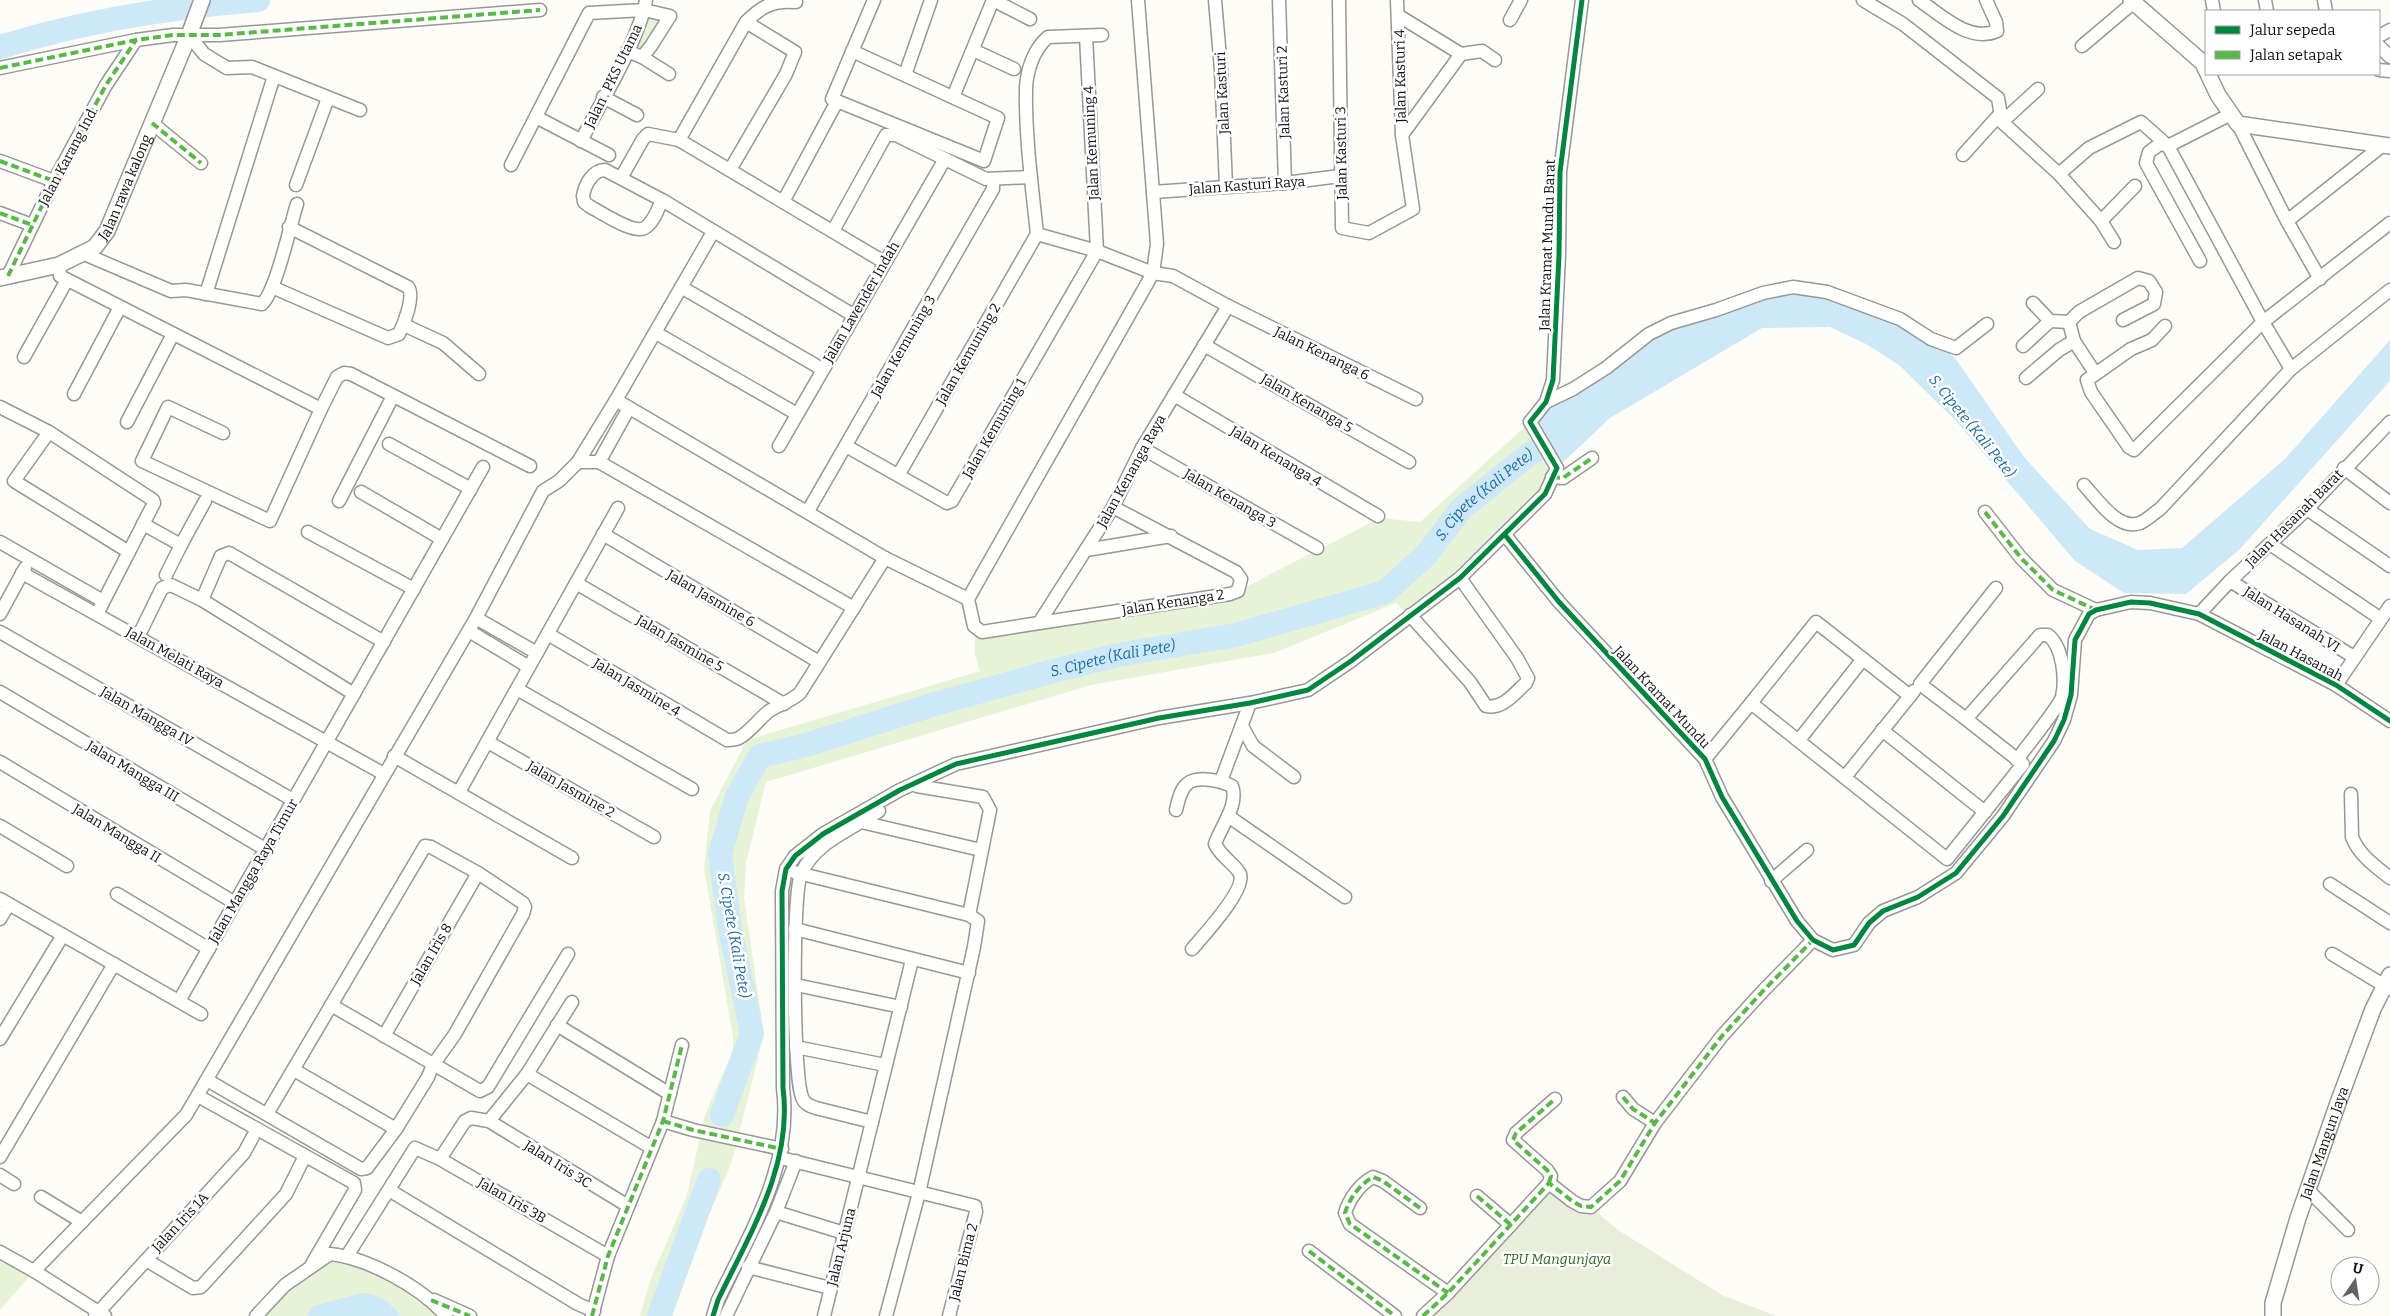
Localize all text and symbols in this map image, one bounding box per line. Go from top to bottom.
legend [2205,10,2380,75]
street label: Jalan . PKS Utama [580,21,646,132]
text: Jalur sepeda [2249,21,2336,39]
street label: Jalan Kasturi 4 [1391,29,1410,124]
street label: Jalan Kasturi 2 [1273,45,1294,140]
text: Jalan setapak [2249,46,2343,64]
street label: Jalan Kasturi [1212,51,1233,136]
street label: Jalan Kemuning 4 [1080,85,1103,202]
street label: Jalan Karang Ind. [35,104,102,210]
street label: Jalan Kasturi 3 [1332,106,1351,201]
street label: Jalan rawa kalong [94,132,156,245]
street label: Jalan Kramat Mundu Barat [1536,159,1559,332]
street label: Jalan Kasturi Raya [1187,173,1306,198]
street label: Jalan Lavender Indah [819,238,903,367]
street label: Jalan Kemuning 3 [867,292,939,401]
street label: Jalan Kemuning 2 [932,301,1004,409]
street label: Jalan Kenanga 6 [1270,323,1372,384]
street label: Jalan Kenanga 5 [1257,370,1356,437]
water label: S. Cipete (Kali Pete) [1925,371,2019,481]
street label: Jalan Kemuning 1 [958,375,1030,482]
street label: Jalan Kenanga Raya [1093,411,1170,532]
street label: Jalan Kenanga 4 [1226,422,1325,490]
water label: S. Cipete (Kali Pete) [1431,445,1536,544]
street label: Jalan Kenanga 3 [1180,465,1279,532]
street label: Jalan Hasanah Barat [2241,466,2347,571]
street label: Jalan Jasmine 6 [663,566,758,631]
street label: Jalan Hasanah VI [2241,583,2343,655]
street label: Jalan Kenanga 2 [1120,586,1225,619]
street label: Jalan Jasmine 5 [632,611,727,675]
street label: Jalan Melati Raya [122,623,227,692]
street label: Jalan Hasanah [2256,626,2346,684]
water label: S. Cipete (Kali Pete) [1048,636,1177,681]
street label: Jalan Kramat Mundu [1609,642,1714,752]
street label: Jalan Jasmine 4 [589,654,683,720]
street label: Jalan Mangga IV [96,683,196,750]
street label: Jalan Mangga III [83,737,182,806]
street label: Jalan Jasmine 2 [523,757,618,821]
street label: Jalan Mangga Raya Timur [205,796,302,947]
street label: Jalan Mangga II [69,800,164,866]
water label: S. Cipete (Kali Pete) [714,871,754,1000]
street label: Jalan Iris 8 [407,920,456,989]
street label: Jalan Mangun Jaya [2297,1084,2352,1203]
street label: Jalan Iris 3C [520,1136,595,1192]
street label: Jalan Iris 3B [474,1173,549,1227]
street label: Jalan Iris 1A [148,1189,212,1256]
street label: Jalan Arjuna [823,1206,859,1289]
street label: Jalan Bima 2 [945,1221,981,1304]
park label: TPU Mangunjaya [1503,1251,1611,1268]
north arrow [2330,1256,2380,1306]
text: U [2351,1259,2365,1278]

